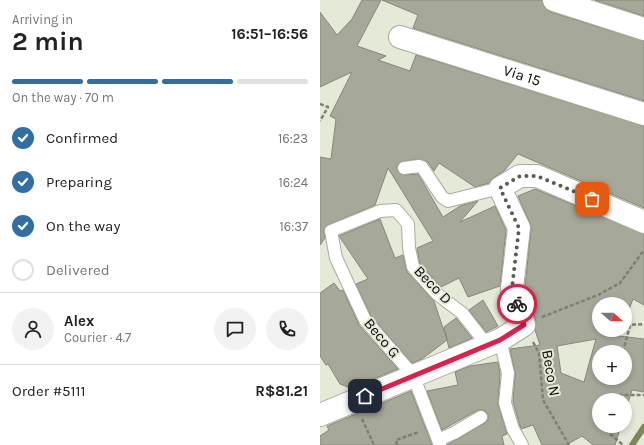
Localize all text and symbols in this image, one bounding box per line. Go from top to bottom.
text: Arriving in [12,12,73,27]
text: 16:51–16:56 [231,25,308,43]
text: 2 min [12,26,84,57]
street label: Via 15 [501,61,543,90]
text: On the way · 70 m [12,90,114,105]
icon: check [12,127,34,149]
text: Confirmed [46,129,118,147]
text: 16:23 [278,131,308,146]
icon: check [12,171,34,193]
text: Preparing [46,173,112,191]
text: 16:24 [278,175,308,190]
pin [575,182,609,216]
icon: bag [581,188,603,210]
icon: check [12,215,34,237]
text: On the way [46,217,120,235]
text: 16:37 [279,219,308,234]
text: Delivered [46,261,110,279]
street label: Beco D [410,262,456,308]
courier [497,284,537,324]
icon: bike [506,293,528,315]
north arrow [592,297,632,337]
map controls [592,297,632,433]
button: person [12,308,54,350]
button: chat [214,308,256,350]
button: phone [266,308,308,350]
text: Alex [64,312,94,330]
street label: Beco G [360,315,404,361]
text: Courier · 4.7 [64,330,131,345]
button: + [592,345,632,385]
street label: Beco N [538,348,564,398]
pin [348,379,382,413]
text: Order #5111 [12,382,85,400]
text: R$81.21 [255,382,308,400]
icon: home [354,385,376,407]
button: − [592,393,632,433]

